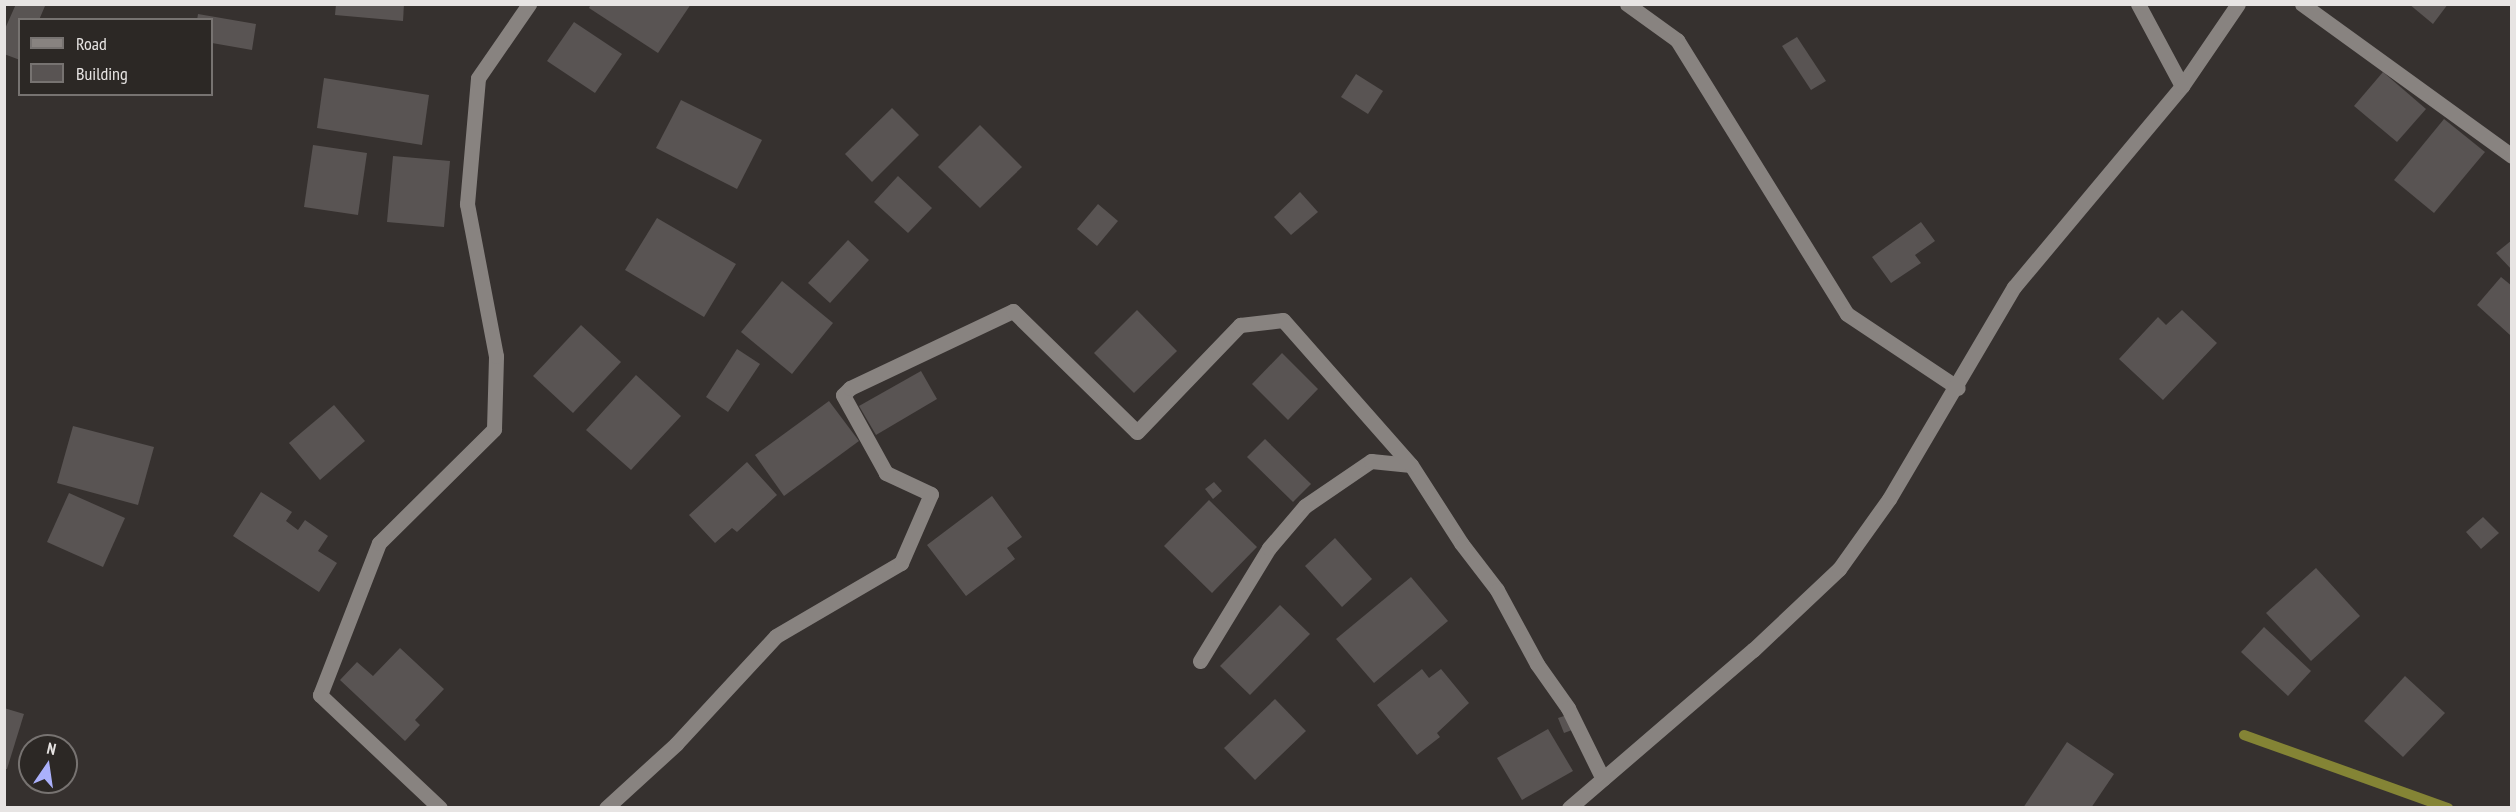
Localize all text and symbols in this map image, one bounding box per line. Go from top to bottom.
legend [18,18,213,96]
text: Road [76,32,107,55]
text: Building [76,62,128,85]
north arrow [18,734,78,794]
text: N [45,738,58,759]

